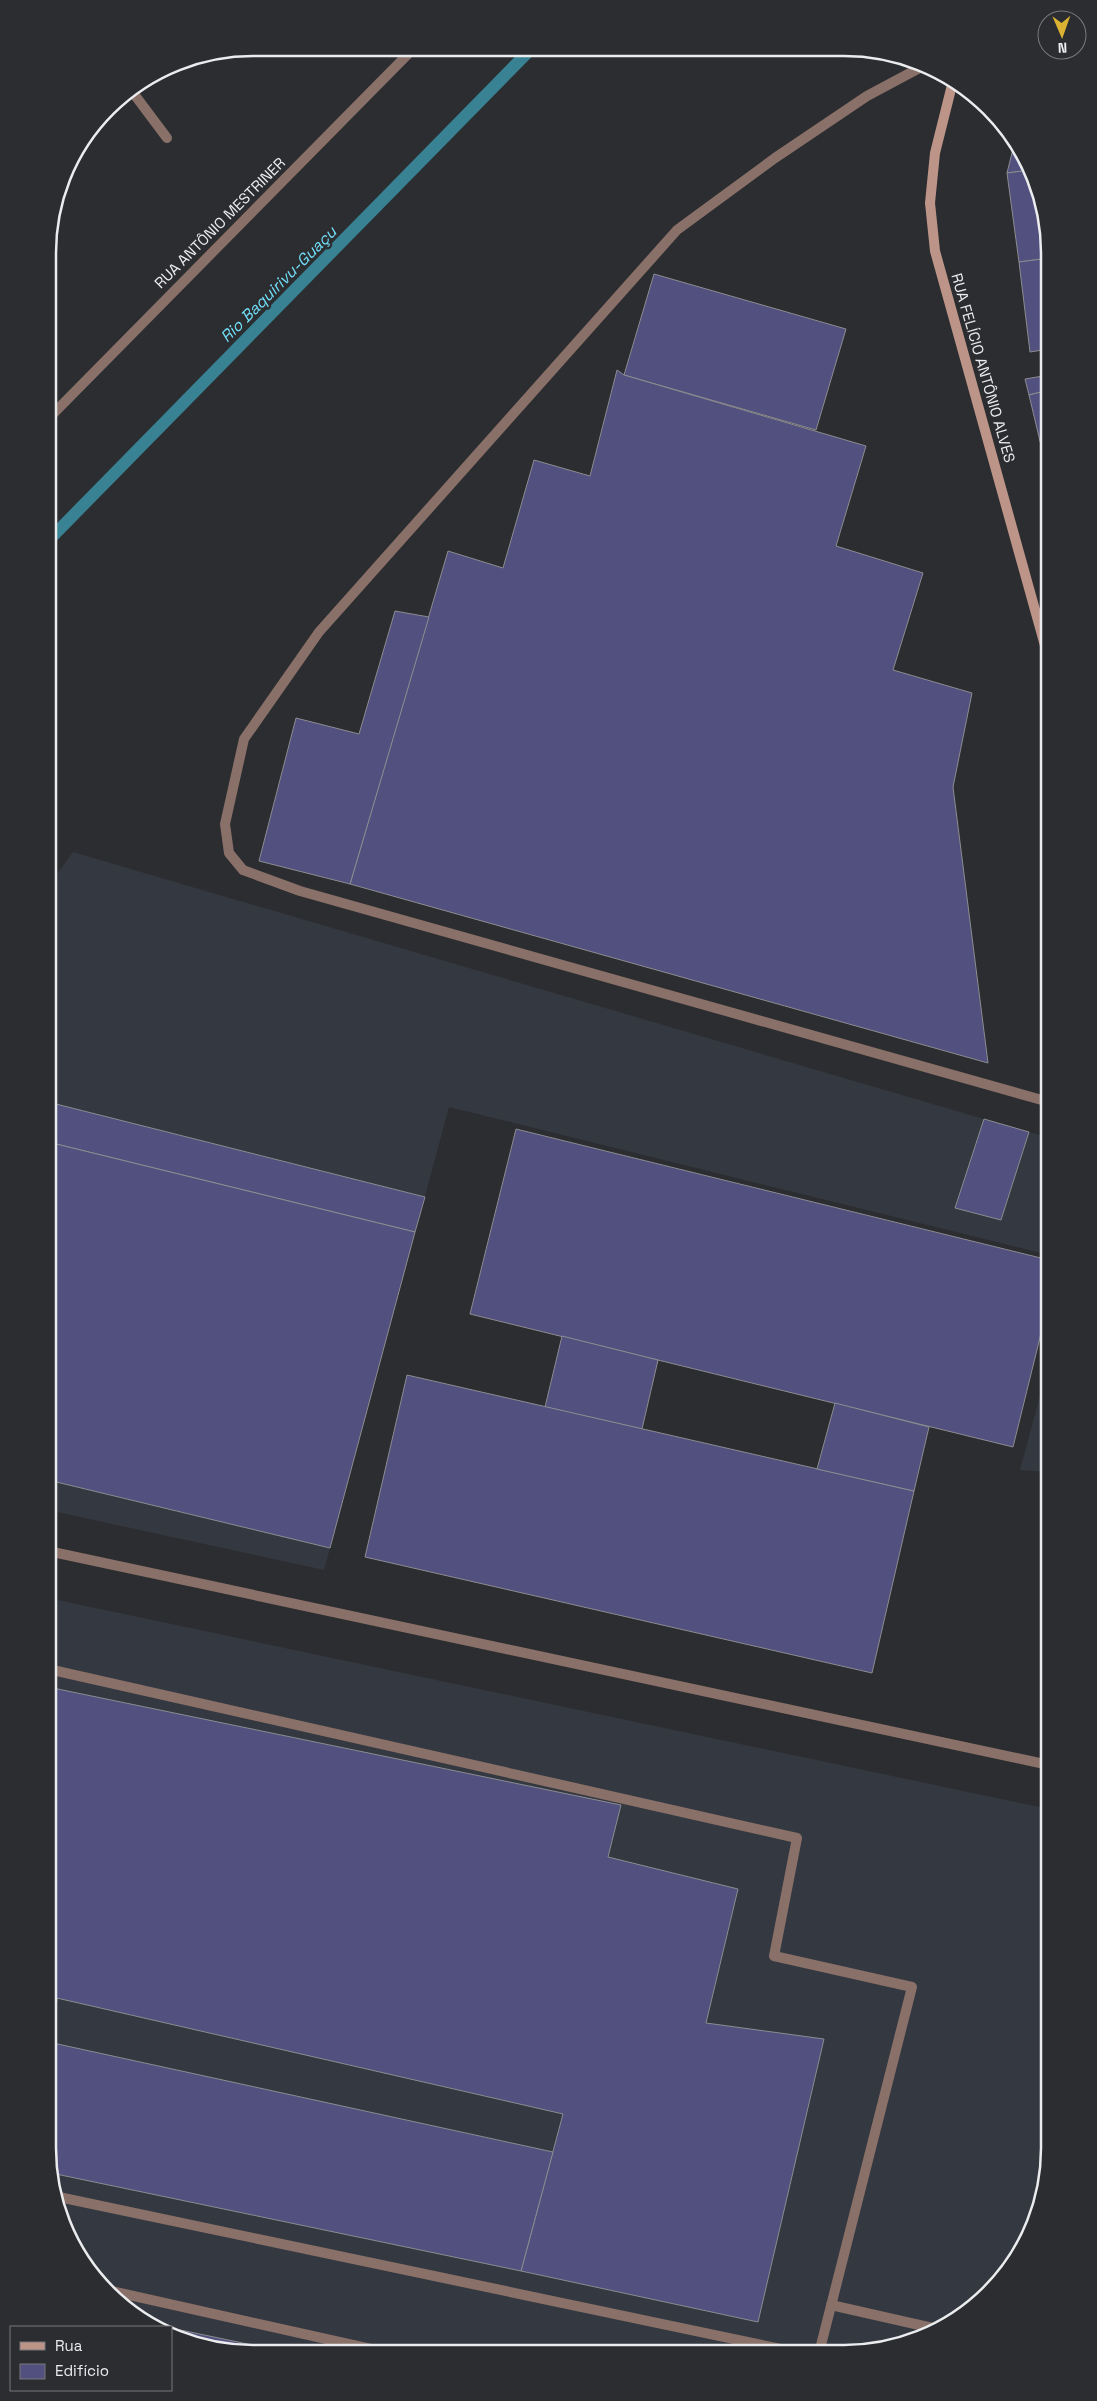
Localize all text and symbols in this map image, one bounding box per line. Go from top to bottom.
north arrow [1037,10,1087,60]
text: N [1057,39,1067,57]
street label: RUA ANTÔNIO MESTRINER [150,153,289,292]
water label: Rio Baquirivu-Guaçu [216,221,342,347]
street label: RUA FELÍCIO ANTÔNIO ALVES [947,271,1020,465]
legend [10,2326,172,2391]
text: Rua [55,2336,83,2355]
text: Edifício [55,2361,109,2380]

